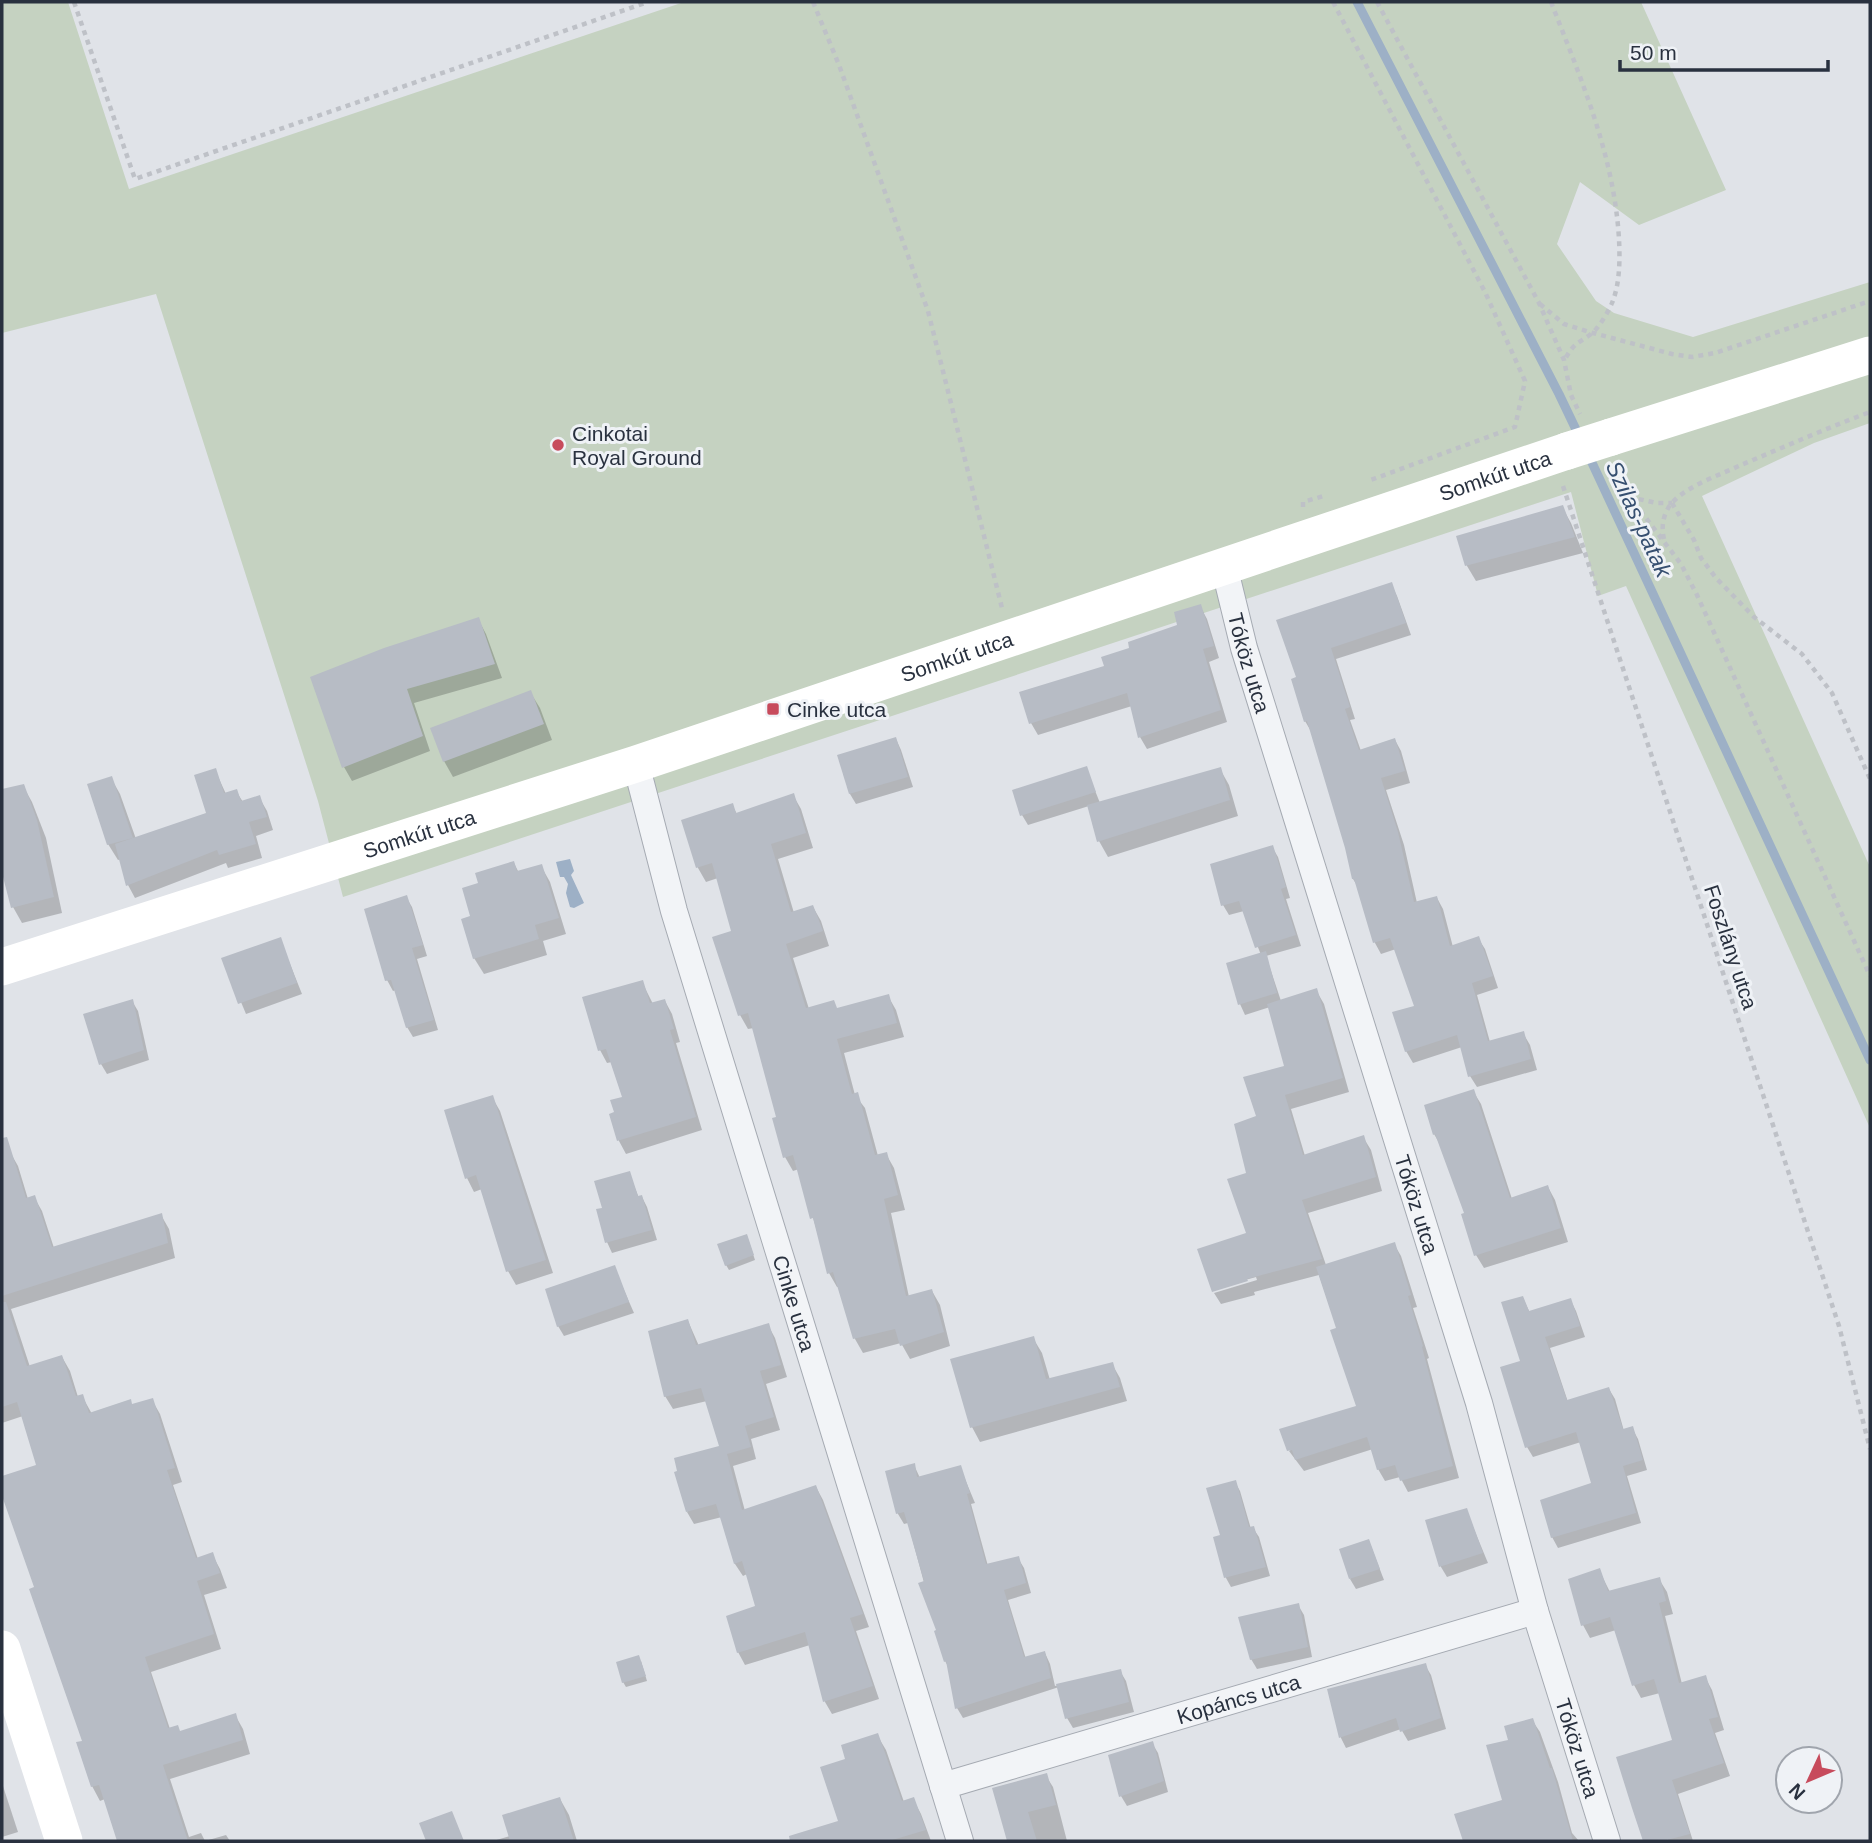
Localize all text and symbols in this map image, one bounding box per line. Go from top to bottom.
scale bar [1620,28,1828,72]
text: 50 m [1630,41,1677,64]
place label: Cinkotai Royal Ground [572,422,702,469]
marker: Cinkotai Royal Ground [550,437,566,453]
street label: Somkút utca [1436,446,1554,505]
water label: Szilas-patak [1601,457,1678,583]
street label: Tóköz utca [1224,611,1275,716]
street label: Somkút utca [898,627,1016,686]
place label: Cinke utca [787,698,887,721]
marker: Cinke utca [765,701,781,717]
street label: Somkút utca [360,805,479,862]
street label: Foszlány utca [1700,882,1762,1012]
street label: Tóköz utca [1391,1152,1443,1257]
street label: Cinke utca [769,1252,820,1354]
street label: Kopáncs utca [1174,1670,1303,1728]
street label: Tóköz utca [1552,1695,1604,1801]
north arrow [1774,1745,1844,1815]
text: N [1785,1779,1809,1804]

